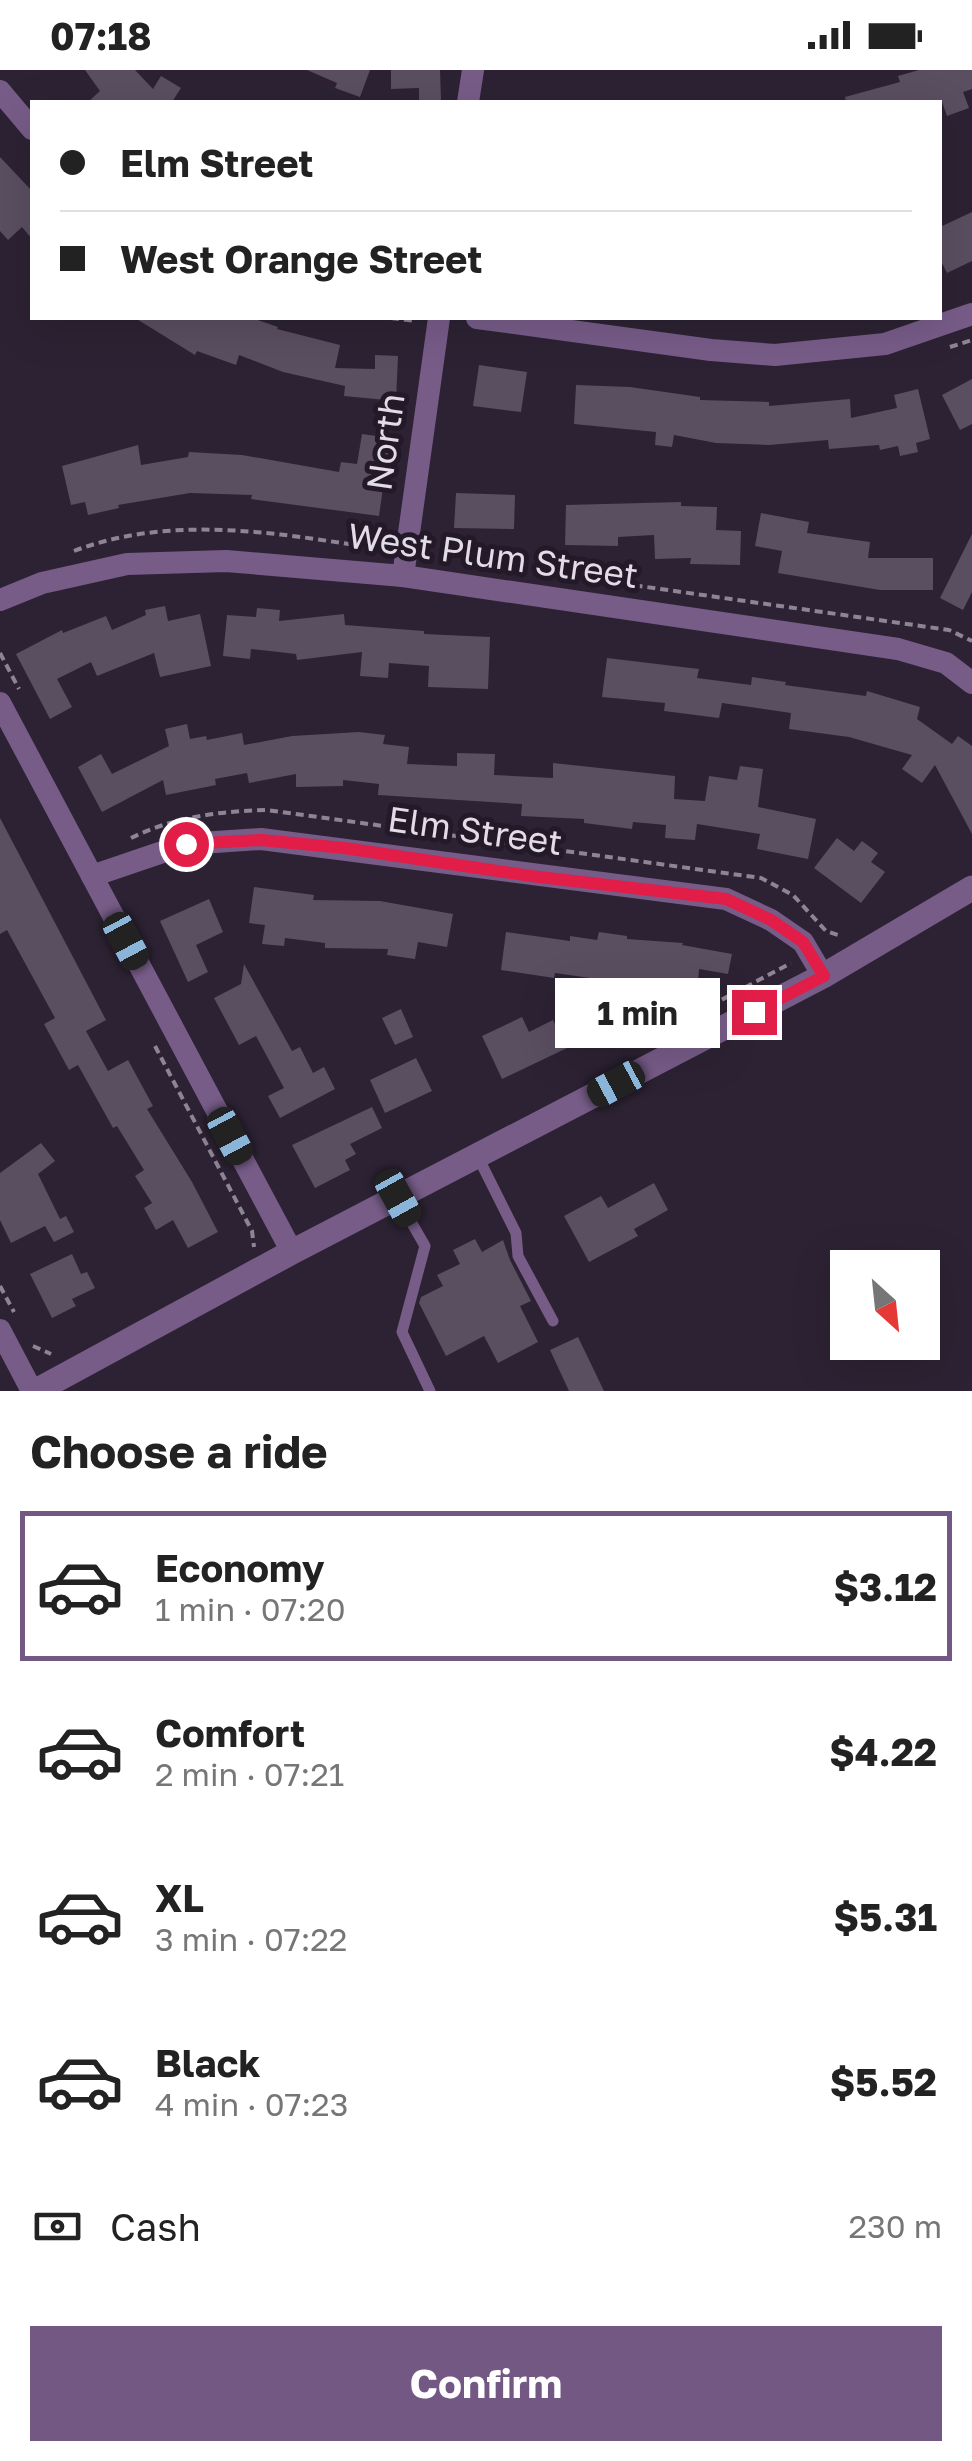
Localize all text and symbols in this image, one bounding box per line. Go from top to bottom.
text: 07:18 [50,13,151,58]
text: Elm Street [120,140,314,185]
text: West Orange Street [120,236,483,281]
street label: North [357,391,413,493]
street label: West Plum Street [345,514,641,596]
street label: Elm Street [385,797,565,863]
route start [164,822,209,867]
car [99,907,153,975]
callout: 1 min [554,977,719,1047]
route end [732,990,777,1035]
text: 1 min [597,994,678,1032]
car [582,1057,650,1111]
car [203,1102,257,1170]
car [370,1164,426,1232]
north arrow [830,1250,940,1360]
map controls [830,1250,940,1360]
text: Choose a ride [30,1424,328,1478]
icon: car [35,1541,125,1631]
text: Economy [155,1545,324,1590]
text: $3.12 [833,1564,937,1609]
text: 1 min · 07:20 [155,1590,346,1628]
icon: car [35,1706,125,1796]
text: Comfort [155,1710,305,1755]
text: $4.22 [829,1729,937,1774]
text: 2 min · 07:21 [155,1755,344,1793]
icon: car [35,1871,125,1961]
text: XL [155,1875,204,1920]
text: $5.31 [833,1894,937,1939]
text: 3 min · 07:22 [155,1920,347,1958]
icon: car [35,2036,125,2126]
text: Black [155,2040,260,2085]
text: $5.52 [830,2059,937,2104]
text: 4 min · 07:23 [155,2085,348,2123]
icon: cash [30,2199,85,2254]
text: Cash [110,2204,201,2249]
text: 230 m [849,2207,942,2245]
button: Confirm [30,2326,942,2441]

